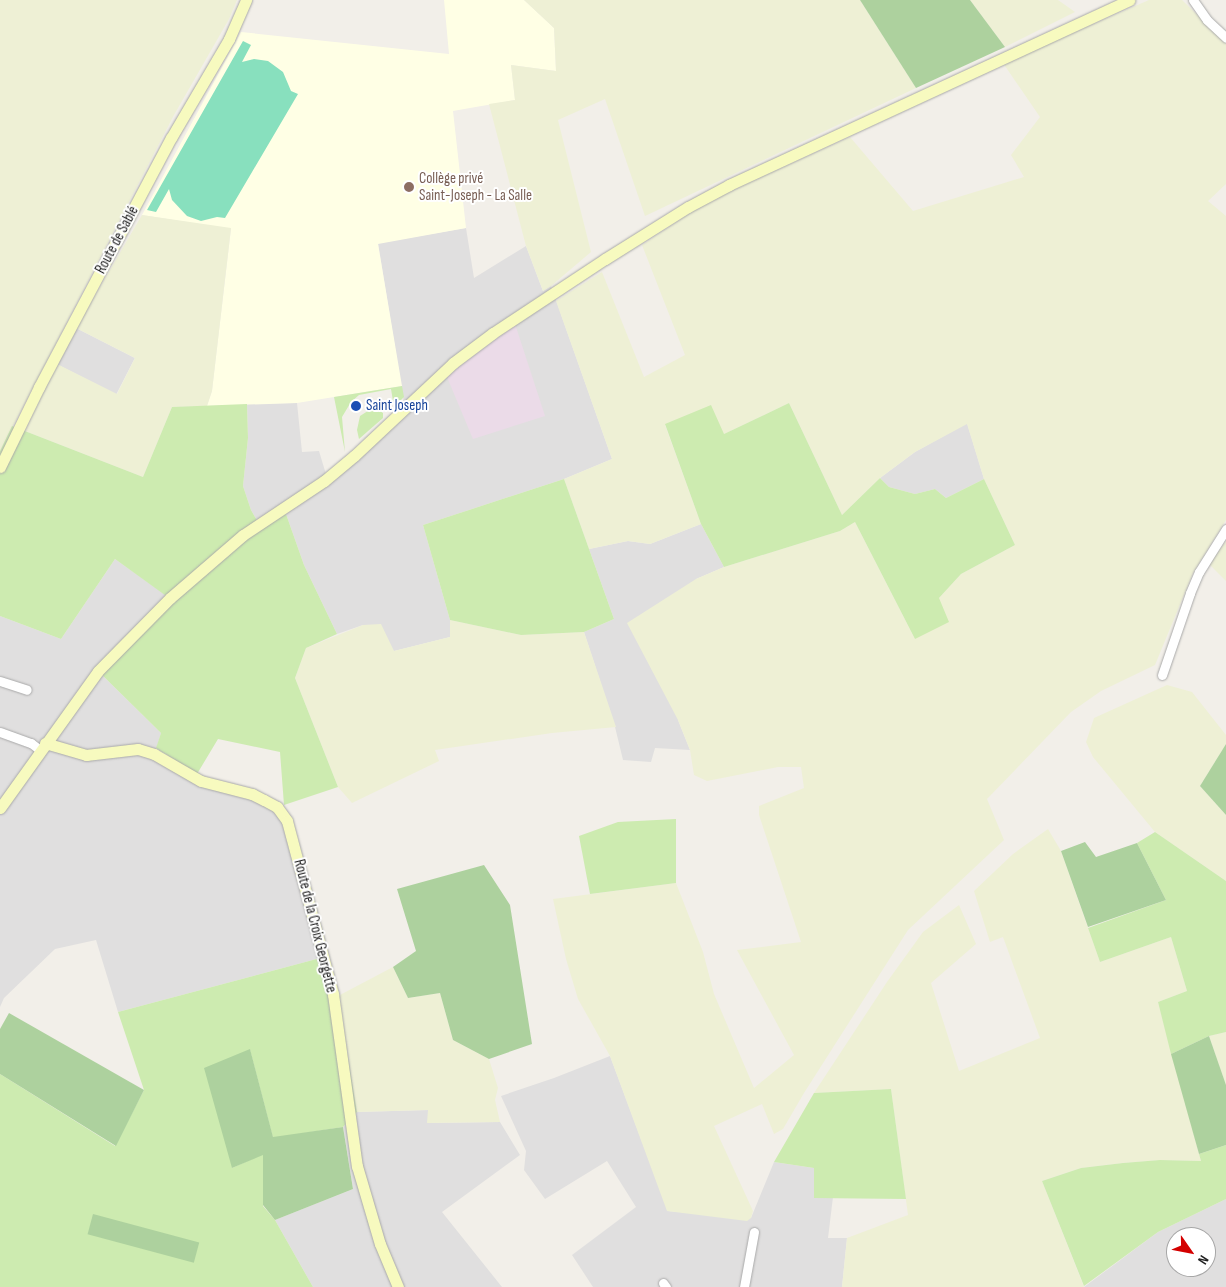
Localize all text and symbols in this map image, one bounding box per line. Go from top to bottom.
place label: Collège privé Saint-Joseph - La Salle [419,169,532,204]
marker: Collège privé Saint-Joseph - La Salle [403,181,415,193]
street label: Route de Sablé [92,203,142,277]
place label: Saint Joseph [366,397,428,415]
marker: Saint Joseph [350,400,362,412]
street label: Route de la Croix Georgette [290,858,340,994]
north arrow [1166,1227,1216,1277]
text: N [1194,1252,1212,1268]

